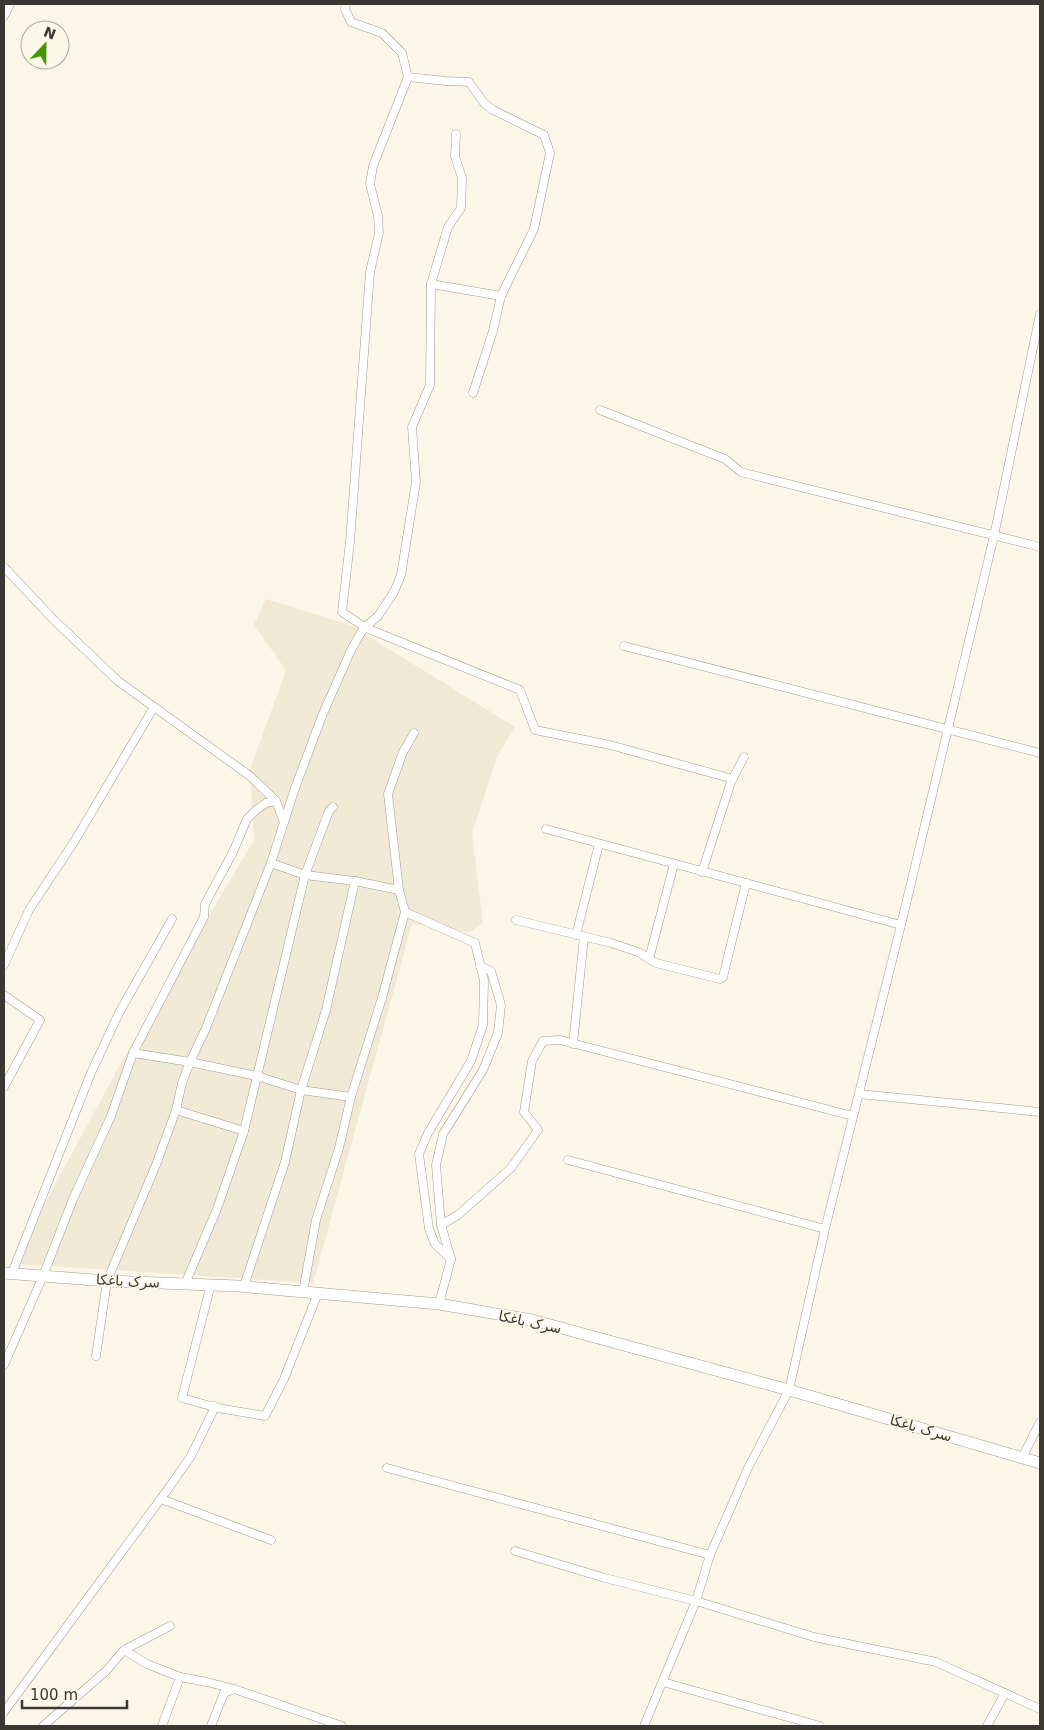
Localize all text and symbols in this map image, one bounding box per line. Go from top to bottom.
north arrow [20,20,70,70]
text: N [41,23,58,43]
street label: سرک باغکا [96,1271,160,1292]
street label: سرک باغکا [497,1308,563,1337]
street label: سرک باغکا [888,1412,954,1445]
scale bar [22,1678,128,1710]
text: 100 m [30,1686,78,1704]

